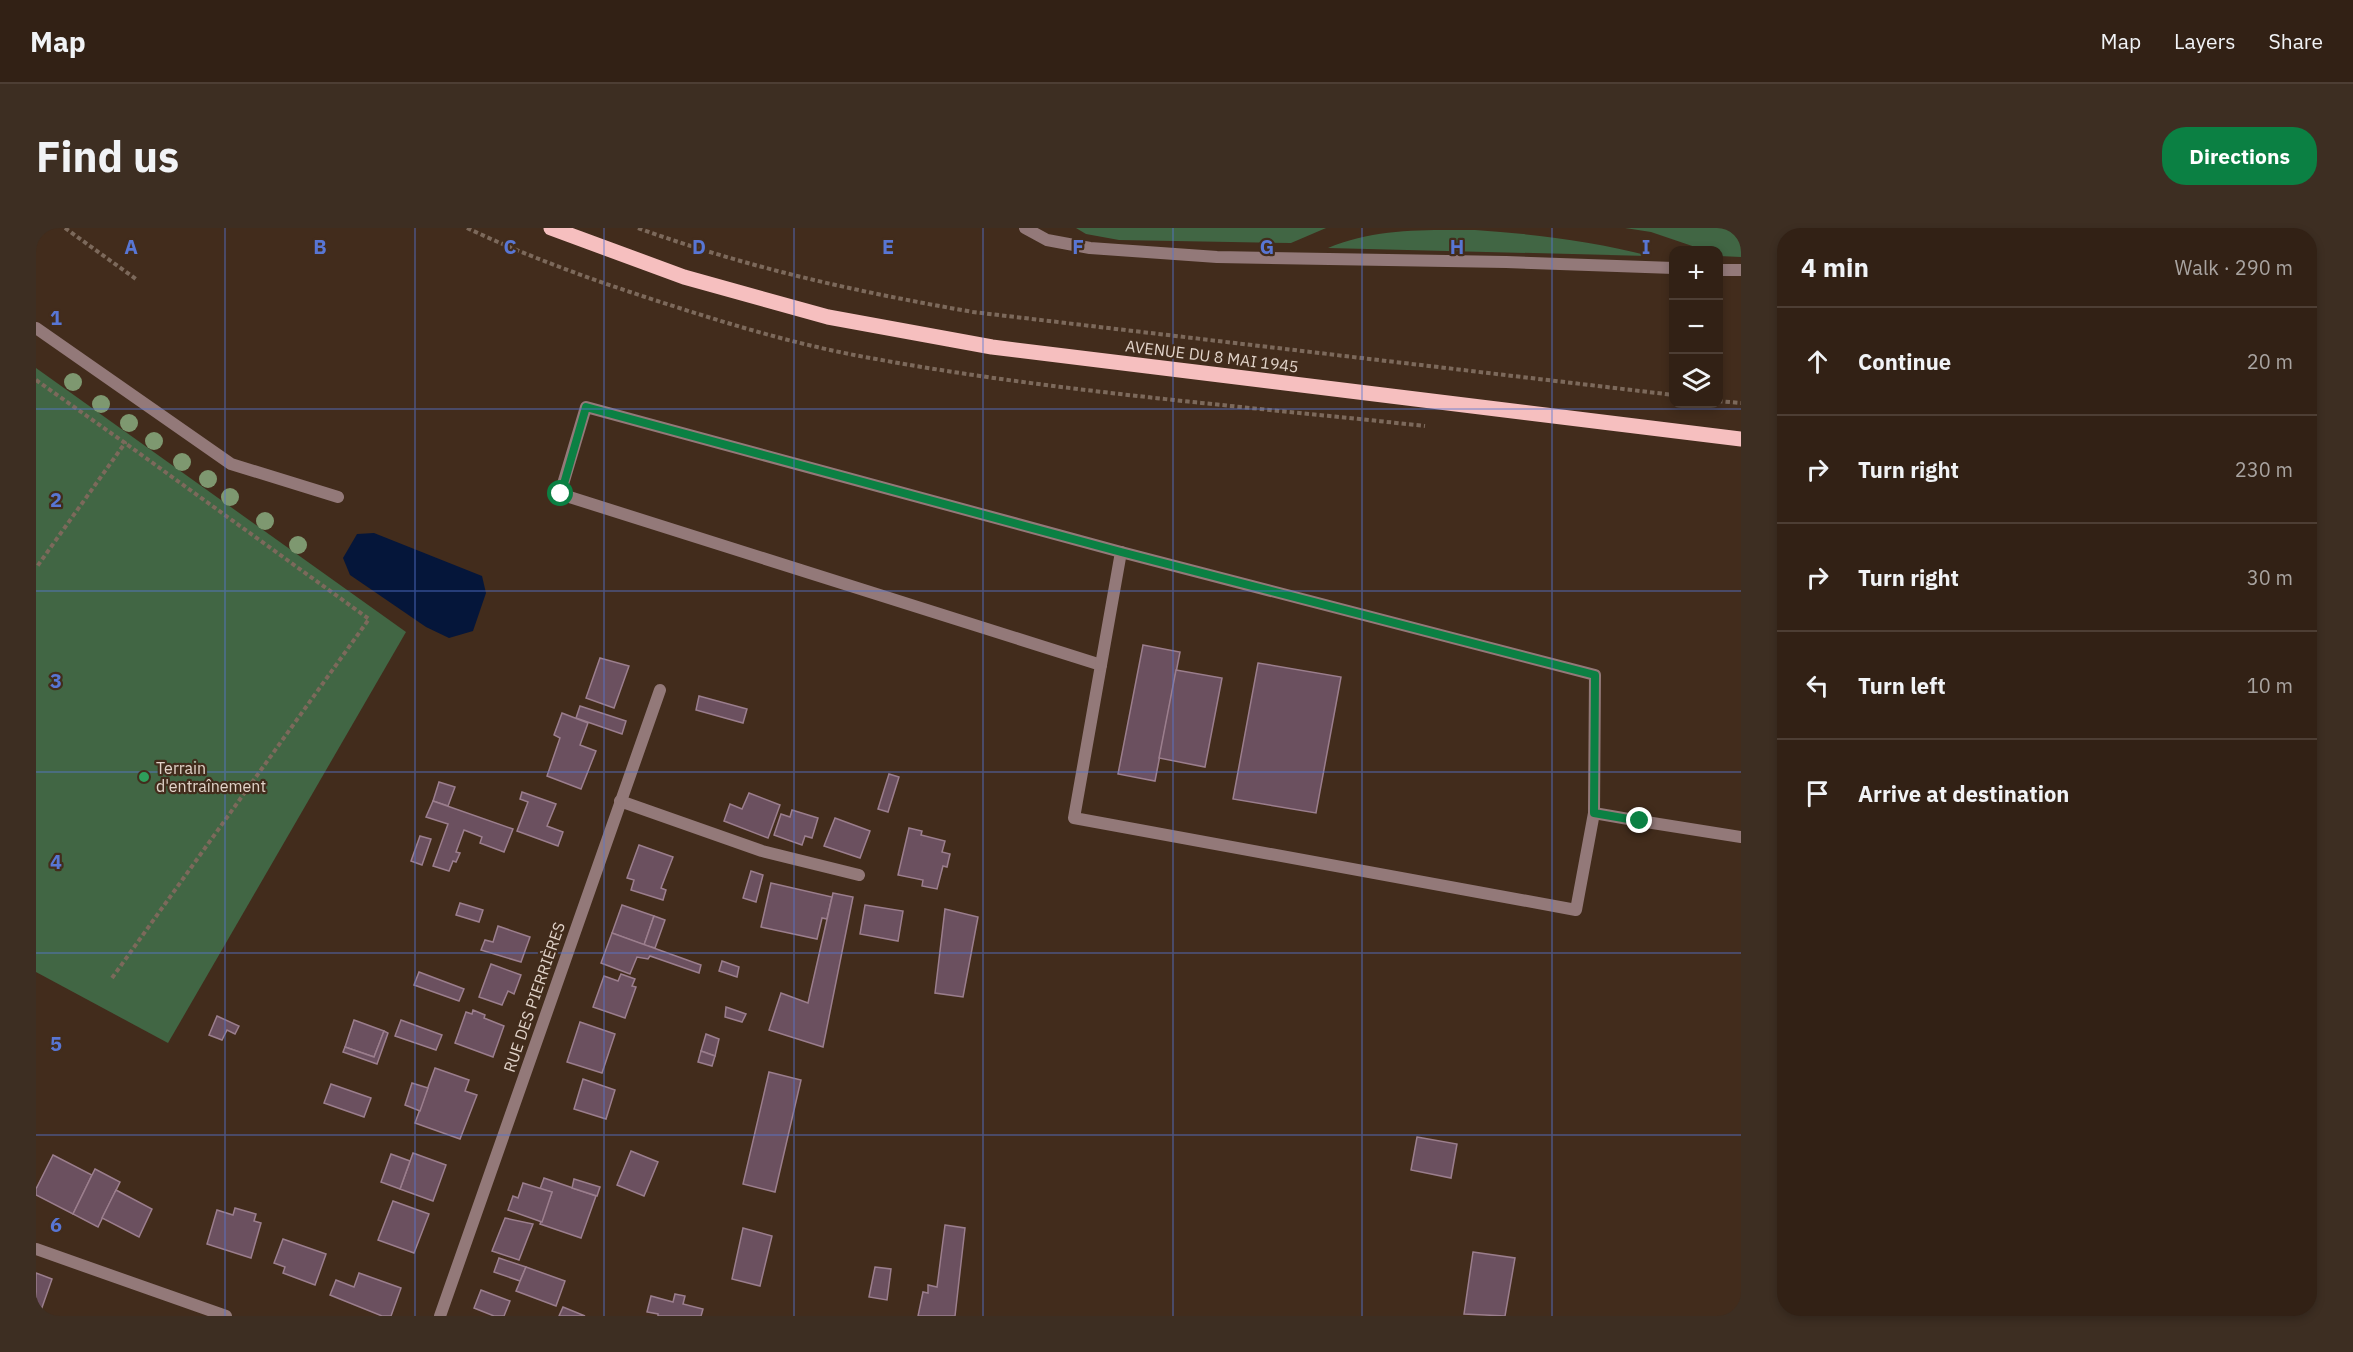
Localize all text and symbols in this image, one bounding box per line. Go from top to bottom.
text: Map [30,23,86,60]
text: Map [2101,27,2141,55]
text: Layers [2174,27,2236,55]
text: Share [2269,27,2323,55]
button: Directions [2162,127,2317,185]
text: Find us [36,129,179,184]
text: A [124,233,138,260]
text: B [313,233,327,260]
text: C [503,233,517,260]
text: D [692,233,706,260]
text: E [882,233,894,260]
text: F [1072,233,1084,260]
text: G [1260,233,1274,260]
text: H [1450,233,1464,260]
text: I [1642,233,1650,260]
map controls [1669,246,1723,408]
button: + [1669,246,1723,300]
text: 4 min [1801,250,1869,284]
text: Walk · 290 m [2175,254,2293,281]
button: − [1669,300,1723,354]
text: 1 [50,304,62,331]
street label: AVENUE DU 8 MAI 1945 [1124,335,1300,377]
icon: ahead [1801,345,1834,378]
text: Continue [1858,347,1951,376]
text: 20 m [2247,348,2293,375]
button: layers [1669,354,1723,408]
icon: right [1801,453,1834,486]
text: Turn right [1858,455,1959,484]
text: 230 m [2235,456,2293,483]
route start [547,480,573,506]
text: 2 [50,486,62,513]
icon: right [1801,561,1834,594]
text: Turn right [1858,563,1959,592]
text: 30 m [2247,564,2293,591]
text: 3 [50,667,62,694]
icon: left [1801,669,1834,702]
text: Turn left [1858,671,1946,700]
text: 10 m [2247,672,2293,699]
place label: Terrain d'entraînement [156,758,266,796]
marker: Terrain d'entraînement [137,770,151,784]
icon: arrive [1801,777,1834,810]
text: Arrive at destination [1858,779,2069,808]
route end [1626,807,1652,833]
text: 4 [50,848,62,875]
street label: RUE DES PIERRIÈRES [498,919,569,1075]
text: 5 [50,1030,62,1057]
text: 6 [50,1211,62,1238]

